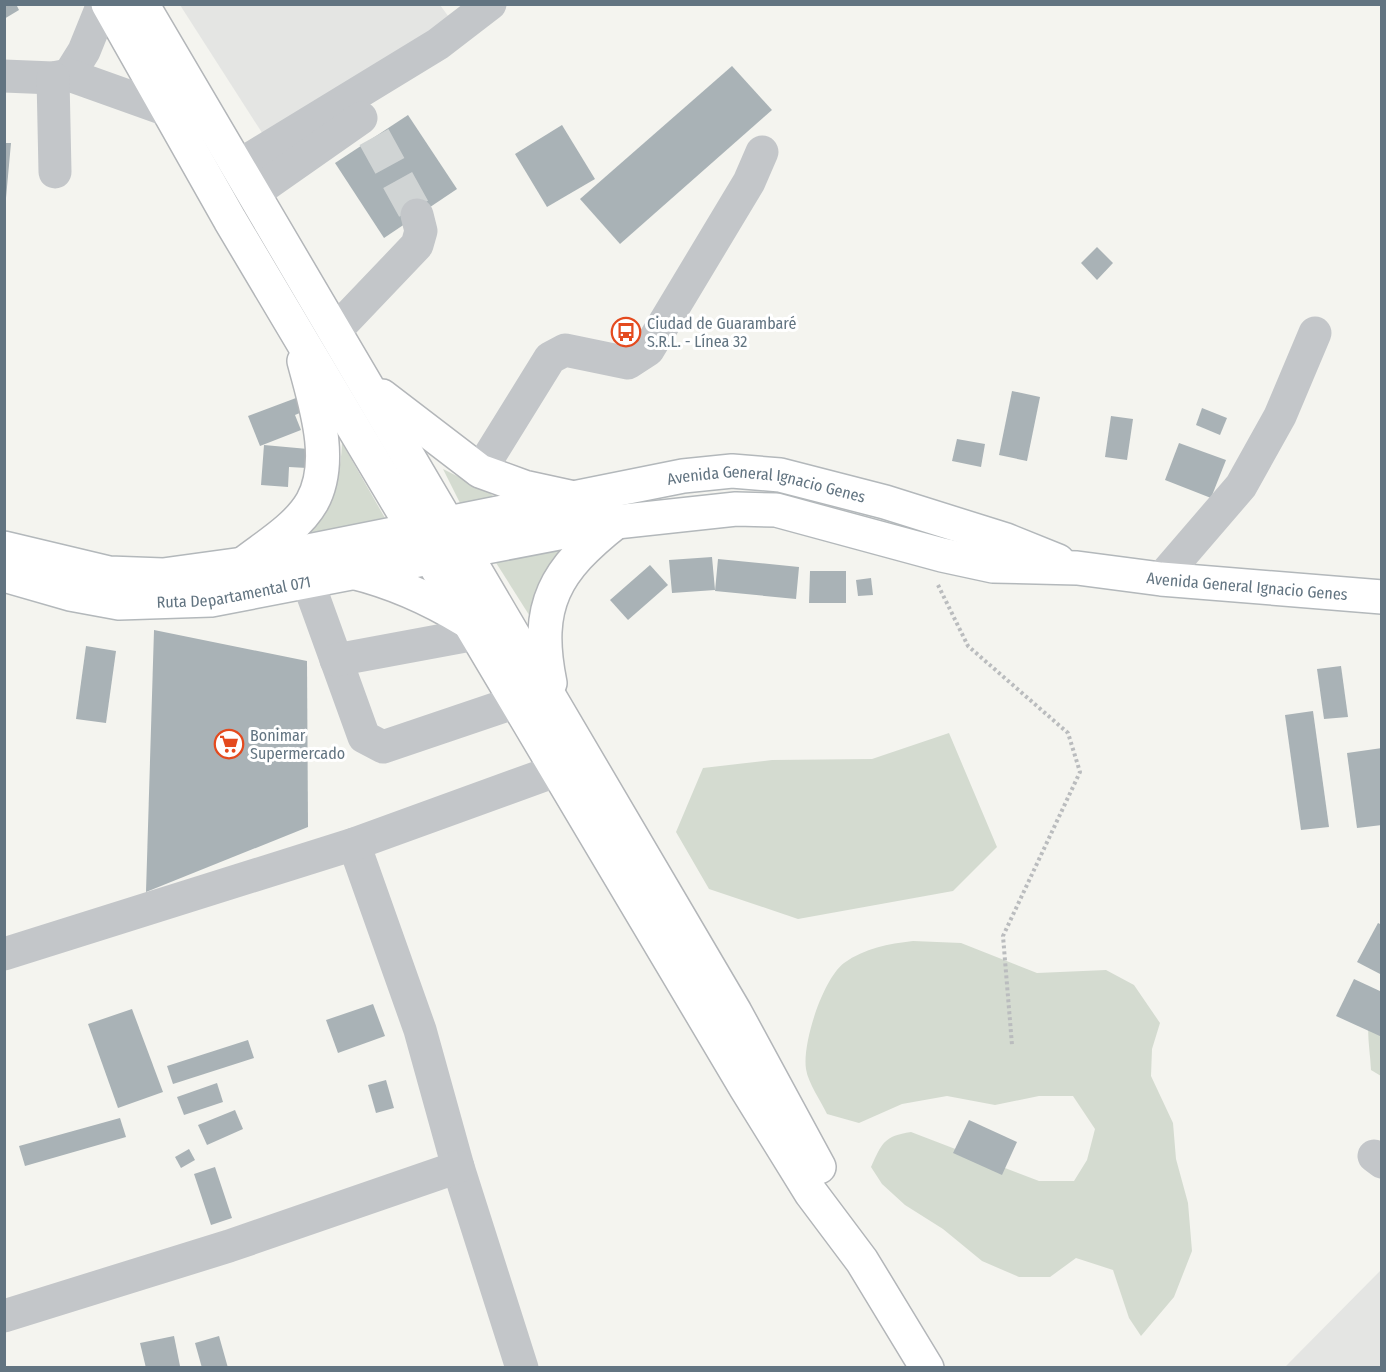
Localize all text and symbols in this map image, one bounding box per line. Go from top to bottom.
place label: Ciudad de Guarambaré S.R.L. - Línea 32 [647,314,796,351]
bus stop icon: Ciudad de Guarambaré S.R.L. - Línea 32 [610,316,642,348]
street label: Avenida General Ignacio Genes [665,462,868,507]
street label: Avenida General Ignacio Genes [1145,568,1348,604]
street label: Ruta Departamental 071 [156,572,312,612]
place label: Bonimar Supermercado [250,726,345,763]
supermarket icon: Bonimar Supermercado [213,728,245,760]

